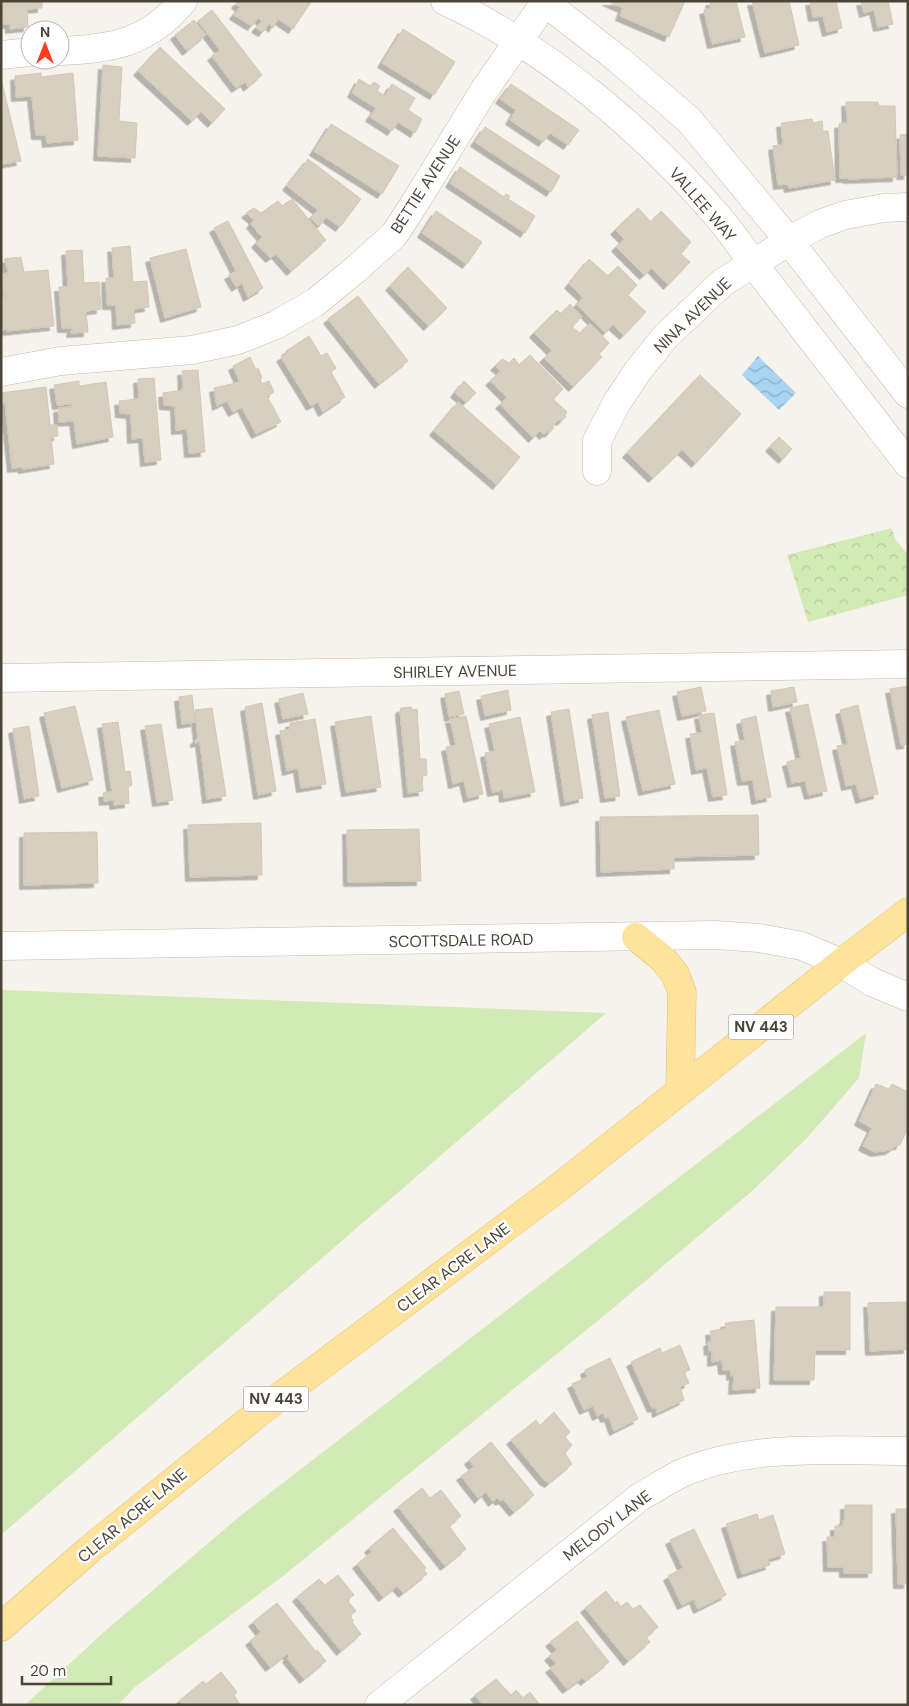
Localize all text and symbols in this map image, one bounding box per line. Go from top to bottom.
north arrow [20,20,70,70]
text: N [40,23,50,41]
street label: BETTIE AVENUE [386,131,465,237]
street label: VALLEE WAY [664,163,741,246]
street label: NINA AVENUE [649,273,736,358]
street label: SHIRLEY AVENUE [393,660,517,683]
street label: SCOTTSDALE ROAD [388,929,534,952]
road number: NV 443 [728,1014,794,1040]
street label: CLEAR ACRE LANE [392,1218,514,1317]
road number: NV 443 [244,1386,308,1412]
street label: CLEAR ACRE LANE [73,1463,191,1567]
street label: MELODY LANE [559,1485,656,1565]
scale bar [22,1654,111,1686]
text: 20 m [30,1661,66,1681]

